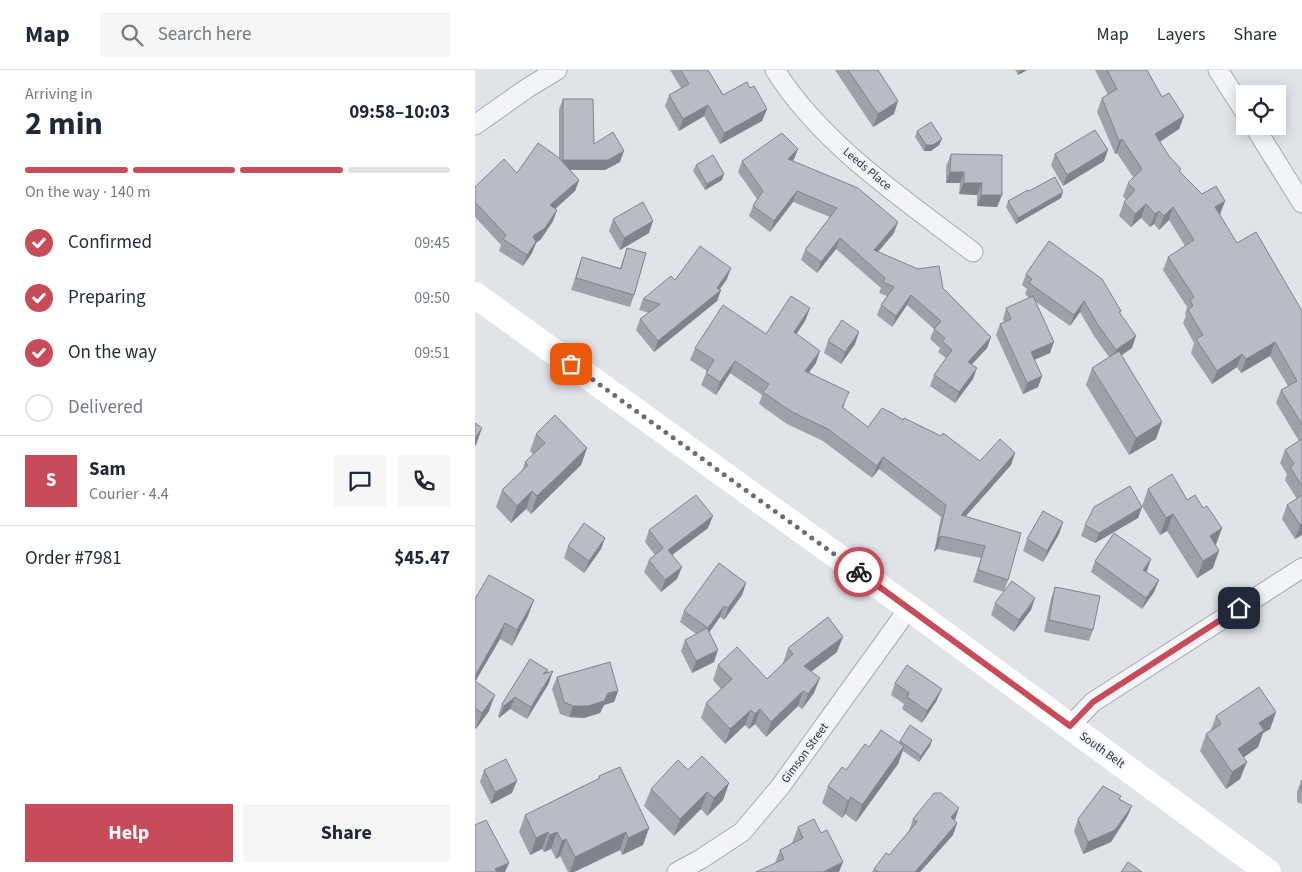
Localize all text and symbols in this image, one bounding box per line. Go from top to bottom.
search box [100,12,450,57]
text: Map [25,17,70,52]
icon: search [118,21,146,49]
text: Search here [158,21,251,48]
text: Map [1097,22,1129,47]
text: Layers [1157,22,1206,47]
text: Share [1234,22,1277,47]
text: Arriving in [25,83,93,105]
map controls [1236,85,1286,135]
button: locate [1236,85,1286,135]
text: 09:58–10:03 [349,99,450,126]
text: 2 min [25,101,103,147]
street label: Leeds Place [839,144,895,194]
text: On the way · 140 m [25,181,150,203]
icon: check [25,229,53,257]
text: Confirmed [68,229,152,256]
text: 09:45 [414,232,450,254]
icon: check [25,284,53,312]
text: Preparing [68,284,146,311]
text: 09:50 [414,287,450,309]
icon: check [25,339,53,367]
text: On the way [68,339,157,366]
text: 09:51 [414,342,450,364]
pin [550,343,592,385]
icon: bag [557,350,585,378]
text: Delivered [68,394,143,421]
button: chat [334,455,386,507]
button: phone [398,455,450,507]
text: Sam [89,456,126,483]
text: S [46,467,56,494]
text: Courier · 4.4 [89,483,169,505]
text: Order #7981 [25,545,122,572]
text: $45.47 [394,545,450,572]
courier [834,547,884,597]
icon: bike [845,558,873,586]
pin [1218,587,1260,629]
icon: home [1225,594,1253,622]
street label: Gimson Street [777,719,833,787]
street label: South Belt [1076,728,1128,772]
button: Help [25,804,233,862]
button: Share [243,804,450,862]

